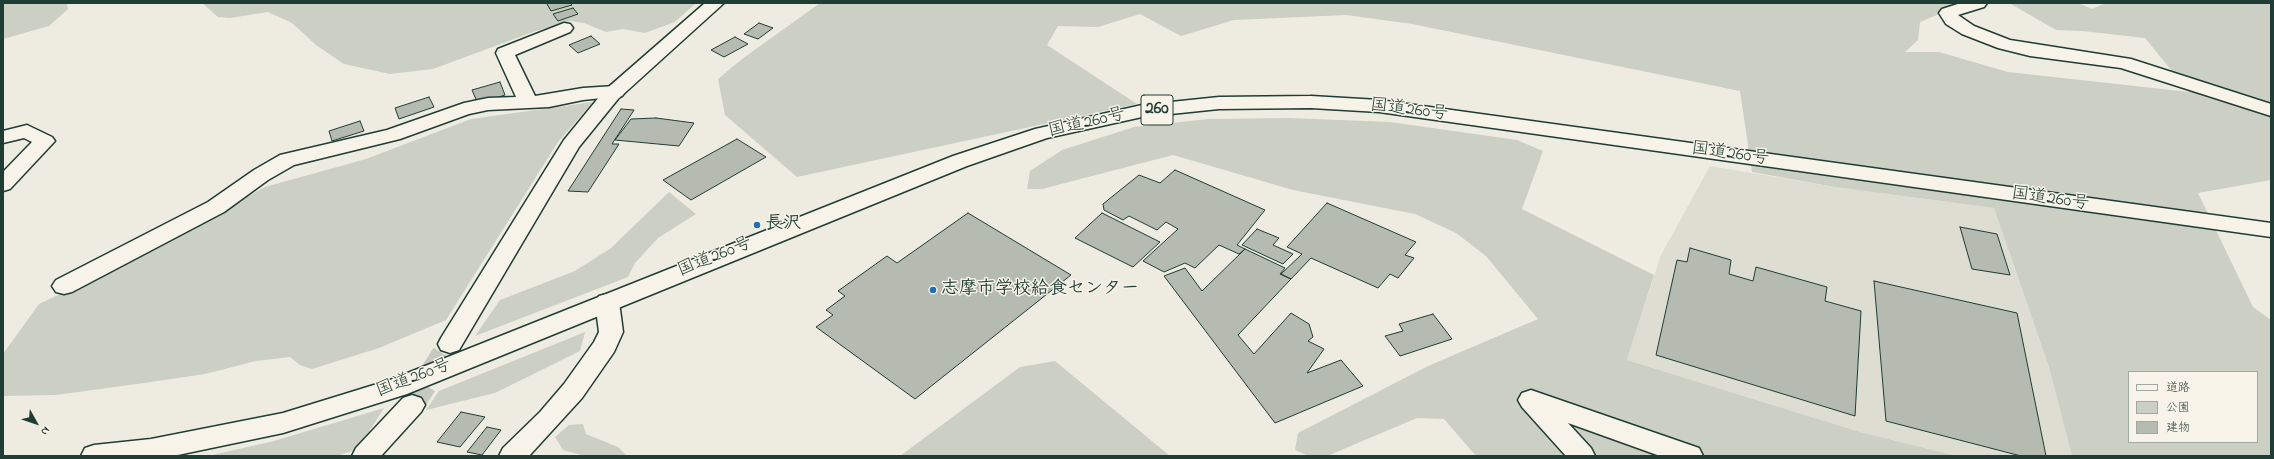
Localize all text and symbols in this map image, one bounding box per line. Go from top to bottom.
road number: 260 [1141,95,1173,125]
street label: 国道260号 [1369,95,1449,127]
street label: 国道260号 [1046,105,1128,143]
street label: 国道260号 [1690,139,1770,171]
street label: 国道260号 [2010,184,2090,216]
place label: 長沢 [765,214,801,236]
marker: 長沢 [752,220,762,230]
street label: 国道260号 [674,233,756,283]
place label: 志摩市学校給食センター [941,279,1139,301]
marker: 志摩市学校給食センター [928,285,938,295]
street label: 国道260号 [373,355,455,403]
legend [2128,371,2258,443]
text: 道路 [2166,379,2190,397]
text: 公園 [2166,399,2190,417]
north arrow [16,403,56,443]
text: 建物 [2166,419,2190,437]
text: N [37,423,54,439]

